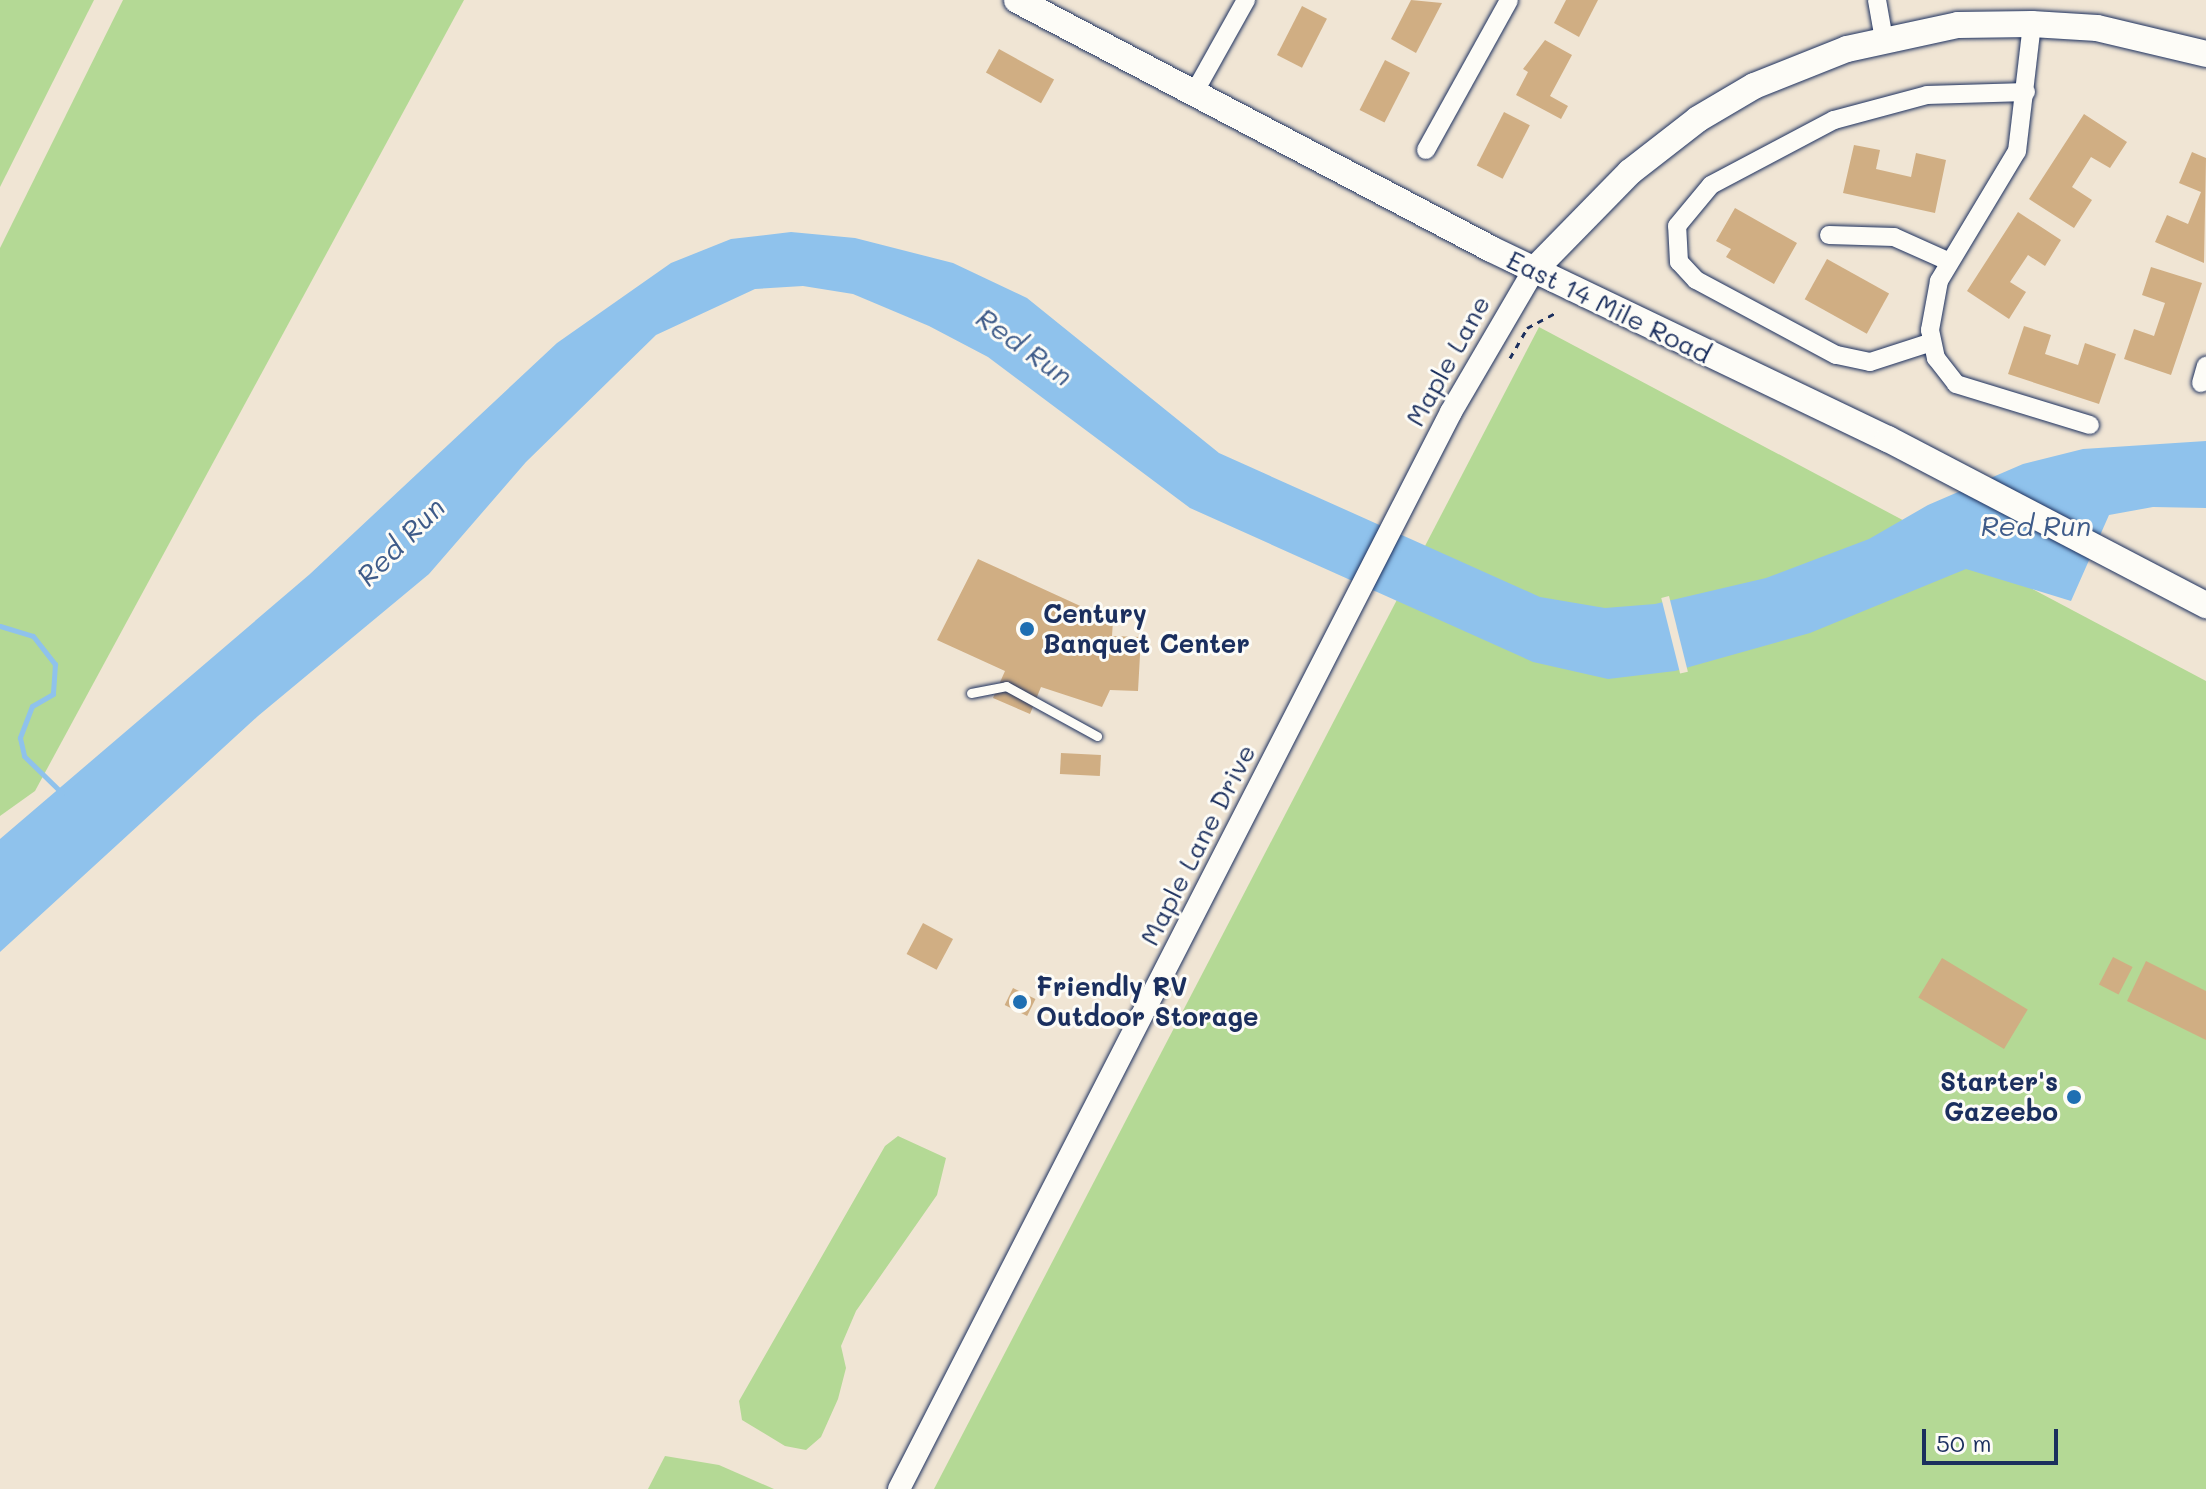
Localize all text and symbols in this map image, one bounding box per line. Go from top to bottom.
street label: East 14 Mile Road [1502,244,1716,370]
street label: Maple Lane [1399,290,1497,432]
water label: Red Run [970,300,1080,392]
water label: Red Run [349,490,451,592]
water label: Red Run [1981,508,2091,542]
place label: Century Banquet Center [1043,598,1250,660]
marker: Century Banquet Center [1018,620,1036,638]
street label: Maple Lane Drive [1134,739,1262,951]
place label: Friendly RV Outdoor Storage [1036,971,1259,1032]
marker: Friendly RV Outdoor Storage [1011,993,1029,1011]
place label: Starter's Gazeebo [1940,1066,2058,1128]
marker: Starter's Gazeebo [2065,1088,2083,1106]
scale bar [1926,1413,2062,1463]
text: 50 m [1936,1427,1992,1458]

